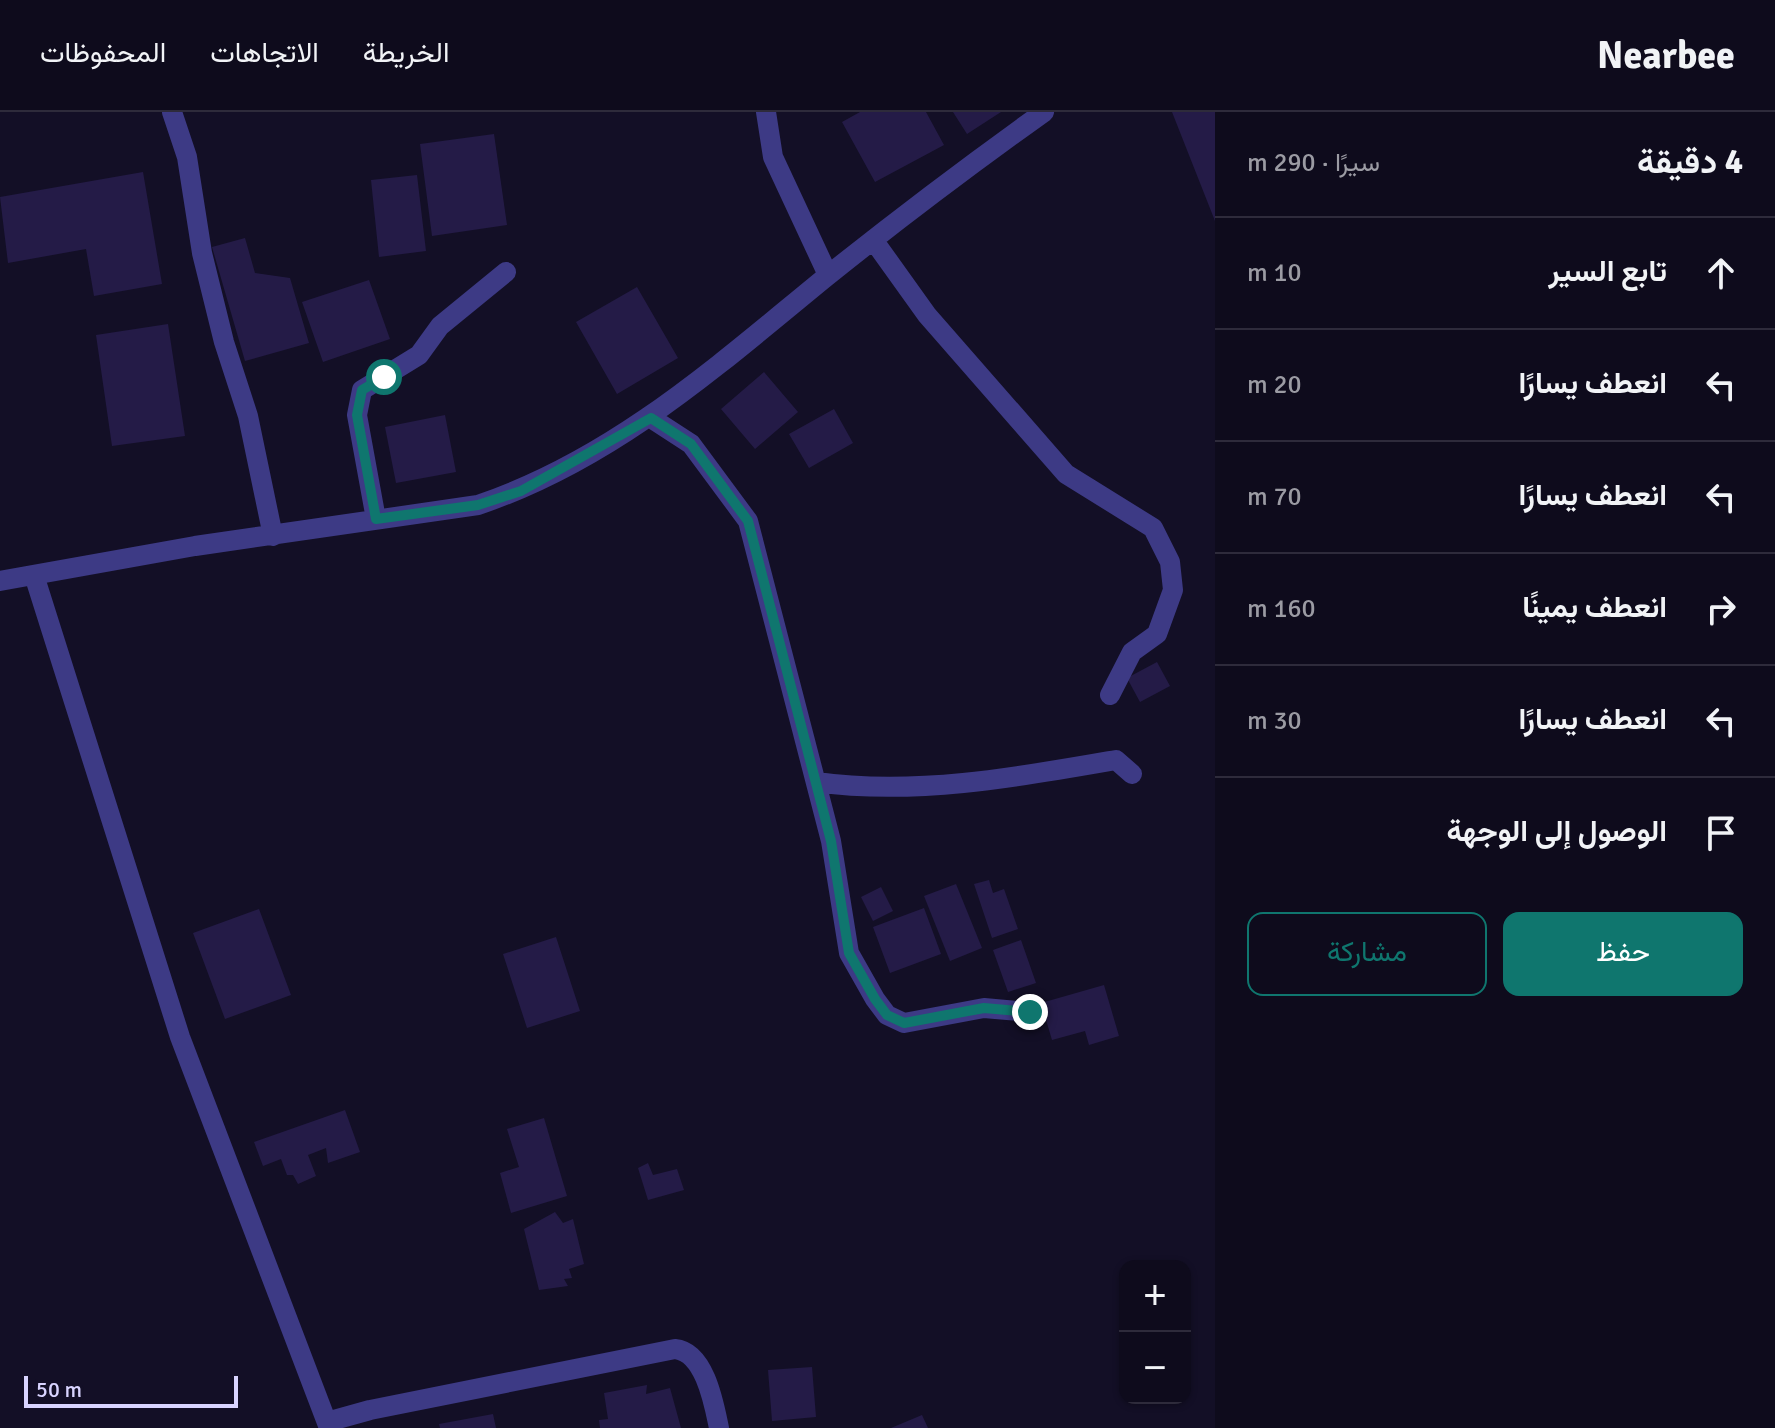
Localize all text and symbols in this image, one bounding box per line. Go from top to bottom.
text: Nearbee [1597,32,1735,79]
text: المحفوظات [40,36,166,70]
text: الاتجاهات [210,36,319,70]
text: الخريطة [363,36,449,70]
text: 4 دقيقة [1637,141,1743,183]
text: سيرًا · 290 m [1247,147,1380,179]
icon: ahead [1699,251,1743,295]
text: تابع السير [1549,253,1667,290]
text: 10 m [1247,257,1302,289]
route start [366,359,402,395]
icon: left [1699,363,1743,407]
text: انعطف يسارًا [1518,365,1667,402]
text: 20 m [1247,369,1302,401]
icon: left [1699,475,1743,519]
text: انعطف يسارًا [1518,477,1667,514]
text: 70 m [1247,481,1302,513]
icon: right [1699,587,1743,631]
text: انعطف يمينًا [1522,589,1667,626]
text: 160 m [1247,593,1316,625]
icon: left [1699,699,1743,743]
text: انعطف يسارًا [1518,701,1667,738]
text: 30 m [1247,705,1302,737]
icon: arrive [1699,811,1743,855]
text: الوصول إلى الوجهة [1446,813,1667,850]
button: مشاركة [1247,912,1487,996]
button: حفظ [1503,912,1743,996]
route end [1012,994,1048,1030]
map controls [1119,1260,1191,1404]
button: + [1119,1260,1191,1332]
button: − [1119,1332,1191,1404]
scale bar [24,1372,238,1408]
text: 50 m [36,1376,82,1403]

